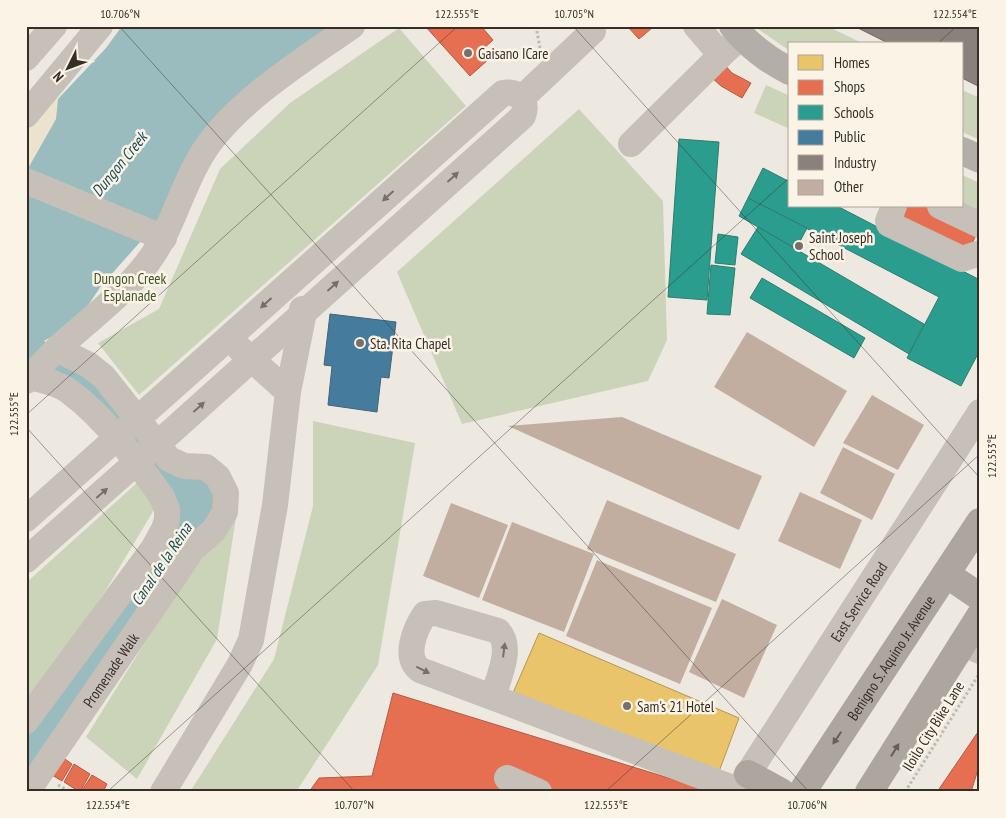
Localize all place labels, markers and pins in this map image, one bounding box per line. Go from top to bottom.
place label: Gaisano ICare [478,44,548,63]
marker: Gaisano ICare [462,47,474,59]
place label: Saint Joseph School [809,228,873,264]
marker: Saint Joseph School [793,240,805,252]
place label: Sta. Rita Chapel [370,334,451,353]
marker: Sta. Rita Chapel [354,337,366,349]
place label: Sam's 21 Hotel [637,697,715,716]
marker: Sam's 21 Hotel [621,700,633,712]

